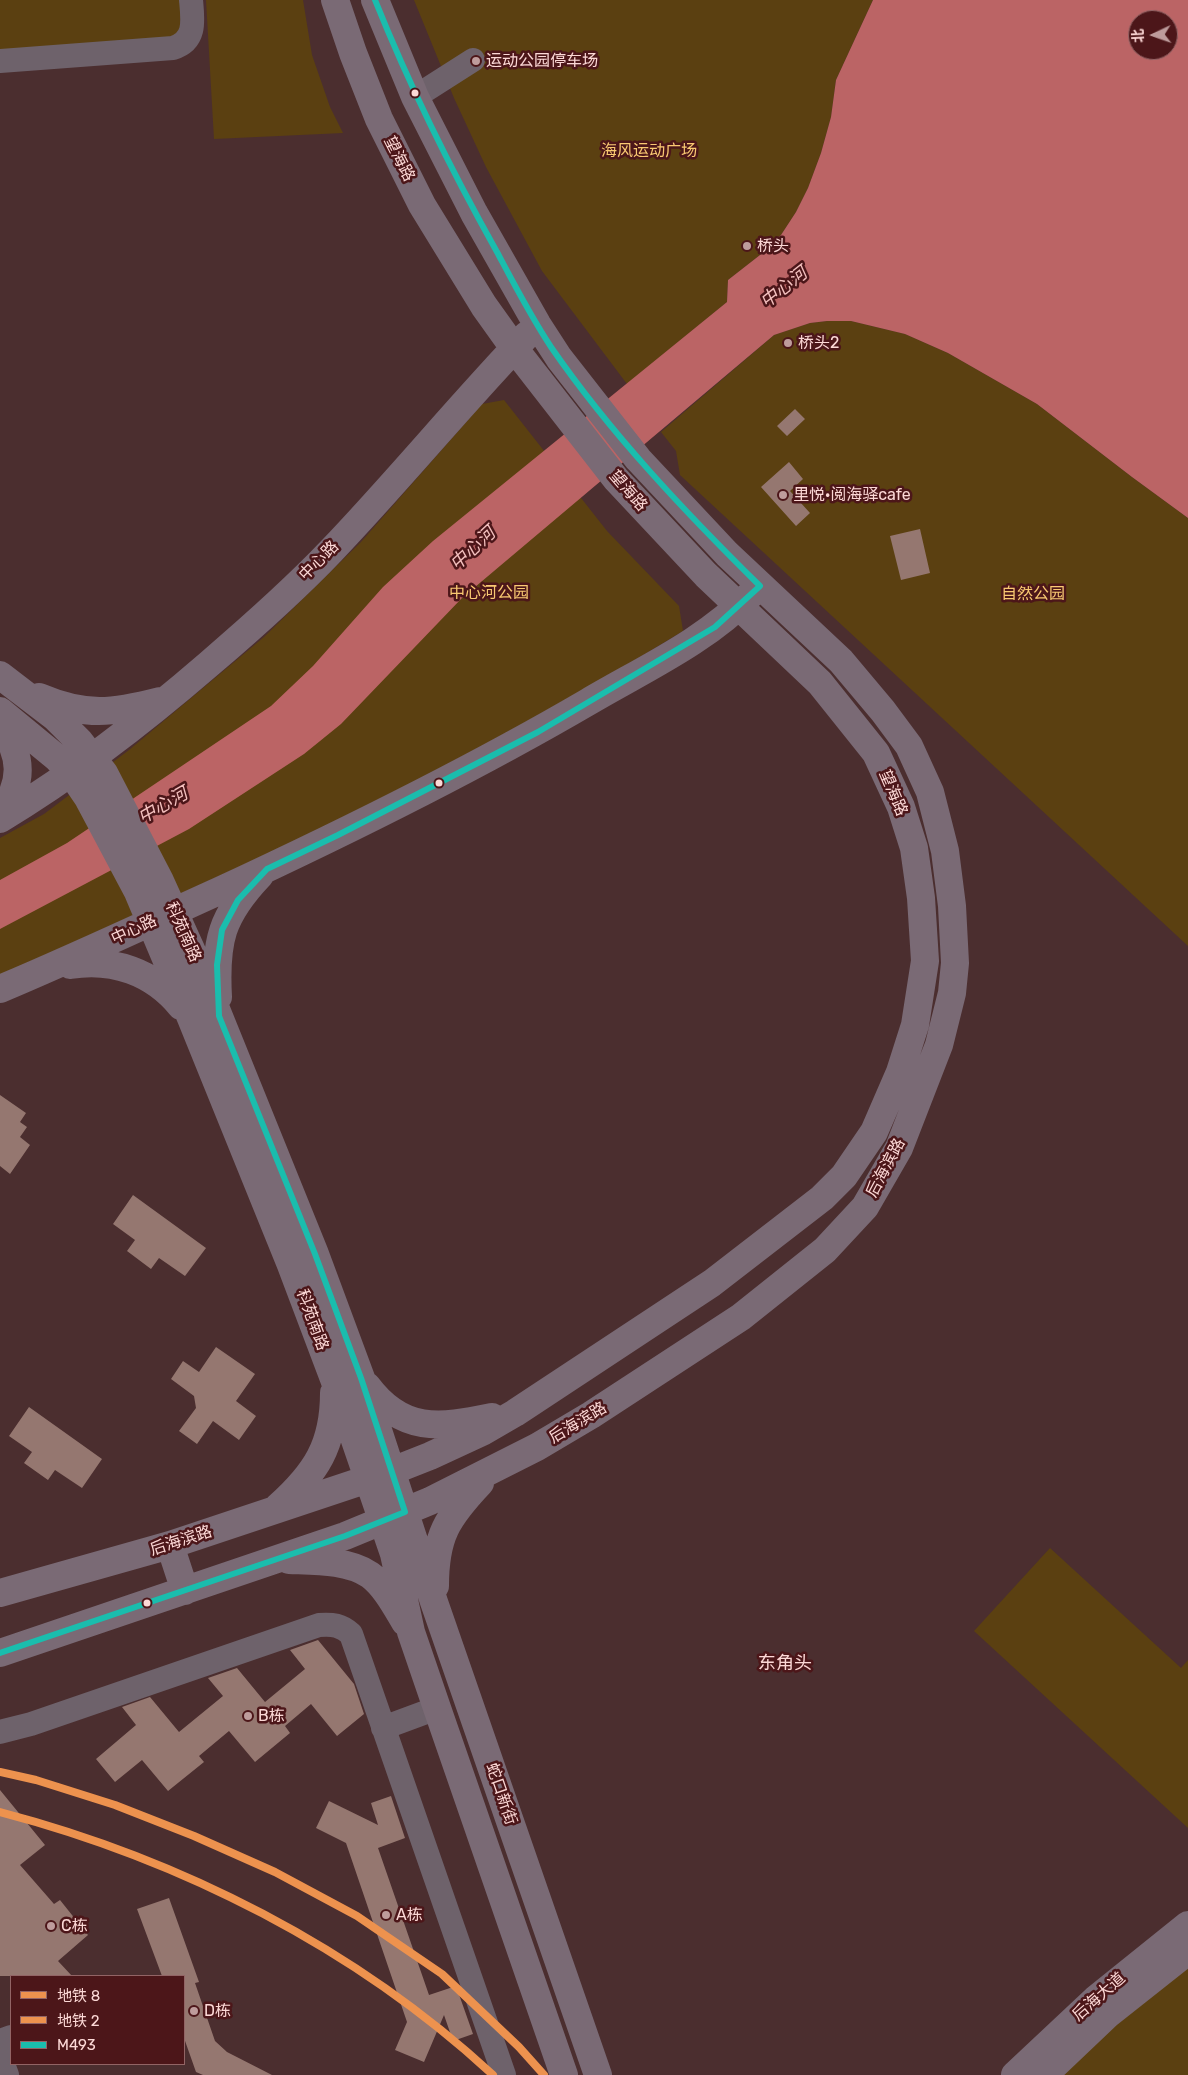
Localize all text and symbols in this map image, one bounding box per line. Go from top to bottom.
north arrow [1128,10,1178,60]
text: 北 [1130,28,1147,43]
place label: 运动公园停车场 [486,51,598,71]
marker: 运动公园停车场 [470,55,482,67]
unlabelled marker [410,88,420,98]
street label: 望海路 [380,133,418,185]
park label: 海风运动广场 [601,141,697,161]
place label: 桥头 [757,236,789,256]
marker: 桥头 [741,240,753,252]
water label: 中心河 [756,263,812,313]
place label: 桥头2 [798,333,839,353]
marker: 桥头2 [782,337,794,349]
street label: 望海路 [605,467,651,515]
place label: 里悦·阅海驿cafe [793,485,911,505]
marker: 里悦·阅海驿cafe [777,489,789,501]
water label: 中心河 [446,523,500,575]
street label: 中心路 [295,537,343,585]
park label: 中心河公园 [449,583,529,603]
park label: 自然公园 [1001,584,1065,604]
street label: 望海路 [875,767,911,819]
unlabelled marker [434,778,444,788]
water label: 中心河 [134,783,192,829]
street label: 科苑南路 [161,899,205,965]
street label: 中心路 [108,911,160,949]
street label: 后海滨路 [863,1135,909,1201]
street label: 科苑南路 [292,1287,332,1353]
street label: 后海滨路 [546,1398,610,1448]
street label: 后海滨路 [148,1522,214,1560]
unlabelled marker [142,1598,152,1608]
district label: 东角头 [758,1653,812,1675]
place label: B栋 [258,1706,285,1726]
marker: B栋 [242,1710,254,1722]
street label: 蛇口新街 [482,1761,520,1827]
place label: A栋 [396,1905,423,1925]
marker: A栋 [380,1909,392,1921]
place label: C栋 [61,1916,88,1936]
marker: C栋 [45,1920,57,1932]
street label: 后海大道 [1069,1969,1129,2025]
legend [10,1975,185,2065]
text: 地铁 8 [57,1987,100,2005]
place label: D栋 [204,2001,231,2021]
marker: D栋 [188,2005,200,2017]
text: 地铁 2 [57,2012,99,2030]
text: M493 [57,2036,96,2054]

